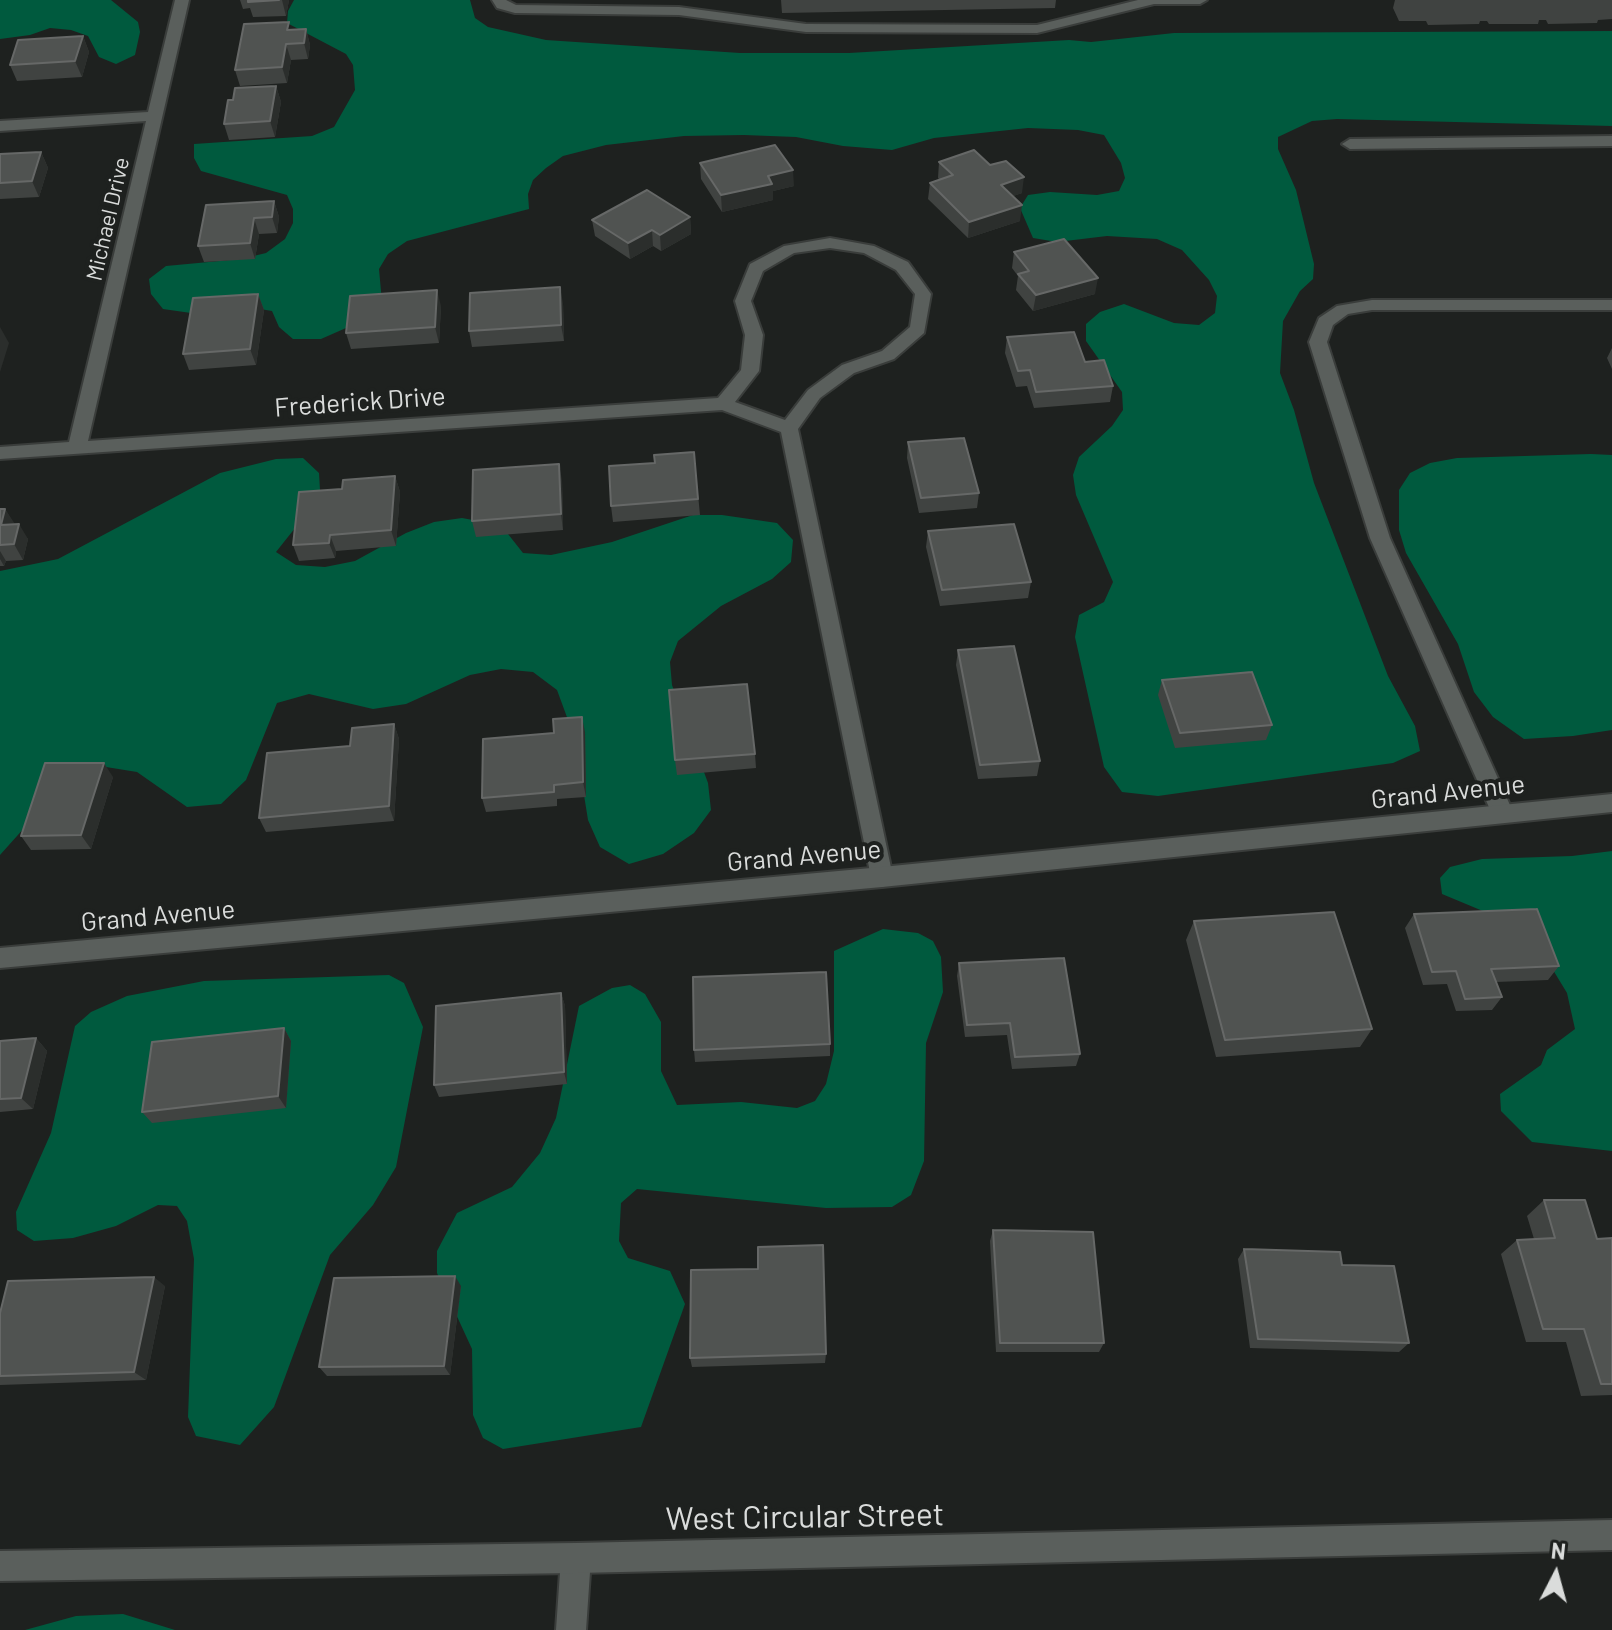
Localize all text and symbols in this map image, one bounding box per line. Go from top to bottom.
street label: Michael Drive [81,155,135,283]
street label: Frederick Drive [273,380,447,424]
street label: Grand Avenue [1370,768,1526,816]
street label: Grand Avenue [726,834,882,878]
street label: Grand Avenue [80,894,236,938]
street label: West Circular Street [665,1495,945,1539]
north arrow [1516,1534,1596,1614]
text: N [1550,1536,1567,1564]

